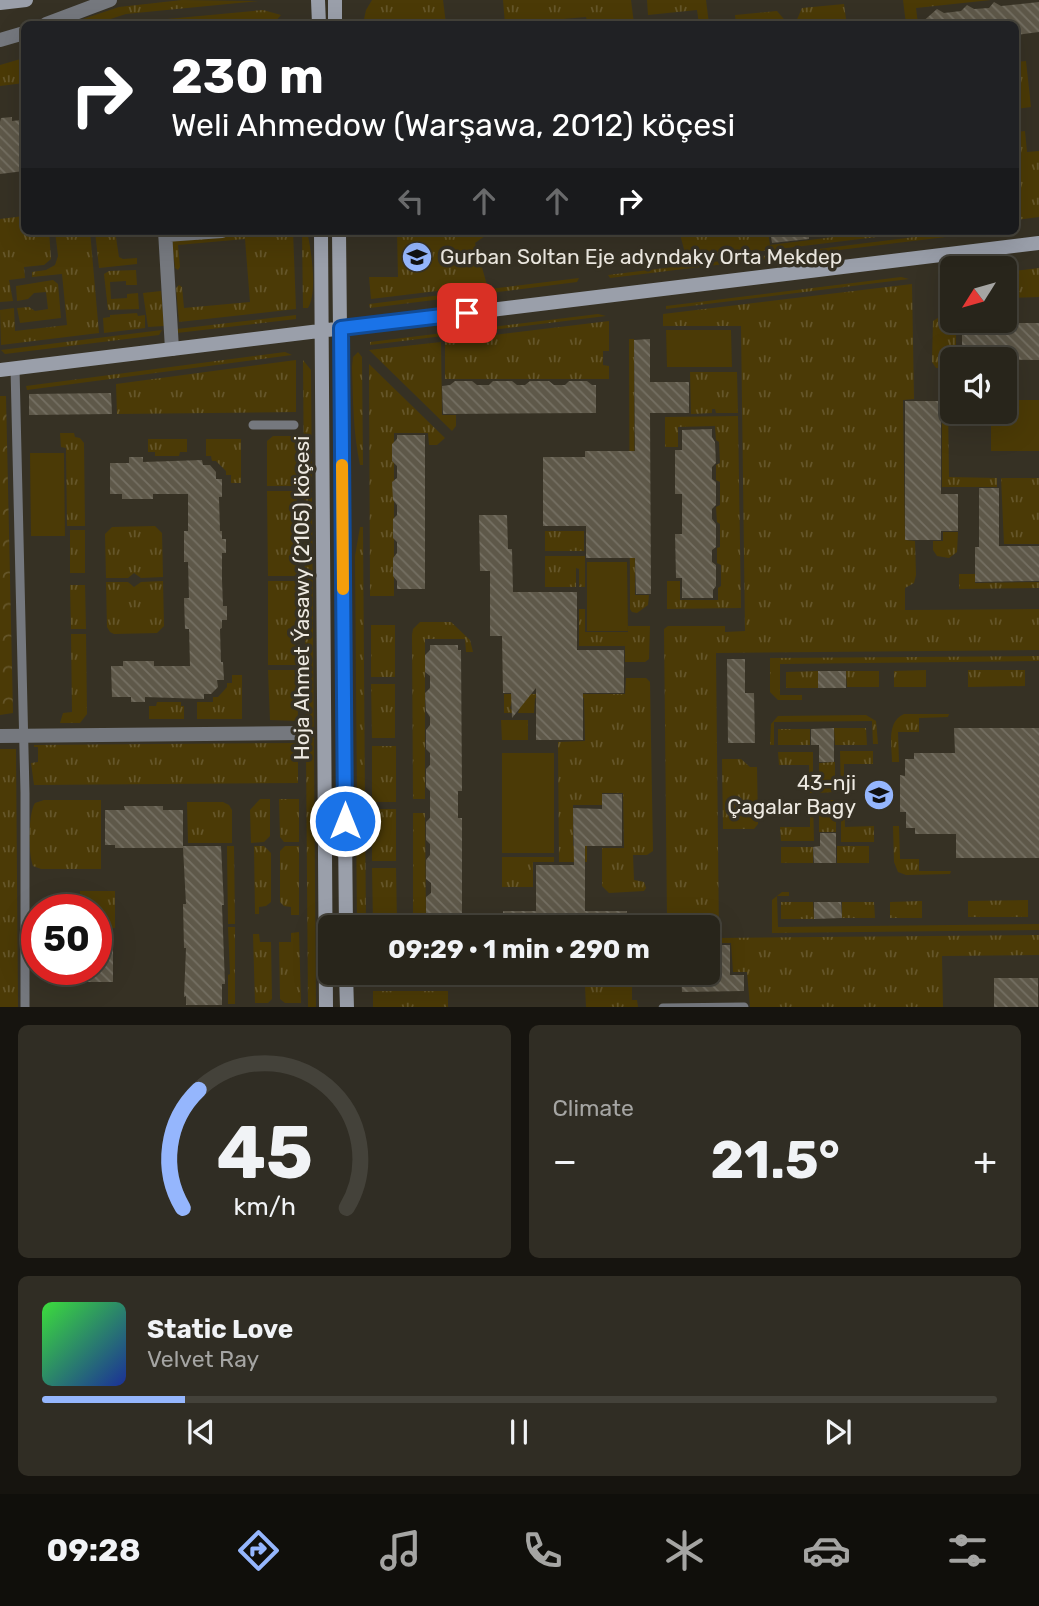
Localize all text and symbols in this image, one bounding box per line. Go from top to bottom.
text: 230 m [171,47,324,105]
icon: right [56,49,147,140]
text: Weli Ahmedow (Warşawa, 2012) köçesi [171,106,735,144]
icon: left [392,182,430,220]
icon: ahead [465,182,503,220]
icon: ahead [538,182,576,220]
icon: right [611,182,649,220]
school or university icon: Gurban Soltan Eje adyndaky Orta Mekdep [400,240,434,274]
place label: Gurban Soltan Eje adyndaky Orta Mekdep [440,244,842,269]
north arrow [940,256,1017,332]
map controls [940,256,1017,424]
pin [437,283,497,343]
icon: arrive [448,294,486,332]
button: sound [940,347,1017,424]
street label: Hoja Ahmet Ýasawy (2105) köçesi [289,436,314,760]
place label: 43-nji Çagalar Bagy [727,770,856,819]
school or university icon: 43-nji Çagalar Bagy [862,778,896,812]
position arrow [308,784,382,858]
speed limit sign: 50 [21,894,112,985]
text: 09:29 · 1 min · 290 m [388,934,650,965]
text: Climate [553,1094,634,1122]
text: 45 [216,1110,313,1196]
text: 21.5° [711,1129,840,1191]
text: − [553,1138,577,1184]
text: + [973,1138,997,1184]
text: km/h [233,1191,295,1220]
text: Static Love [147,1314,293,1345]
text: Velvet Ray [147,1345,259,1373]
icon: previous [182,1413,220,1451]
icon: pause [500,1413,538,1451]
icon: next [819,1413,857,1451]
icon: directions [234,1526,283,1575]
icon: music [376,1526,425,1575]
icon: phone [518,1526,567,1575]
icon: climate [660,1526,709,1575]
icon: car [802,1526,851,1575]
icon: filters [943,1526,992,1575]
text: 09:28 [46,1531,141,1569]

